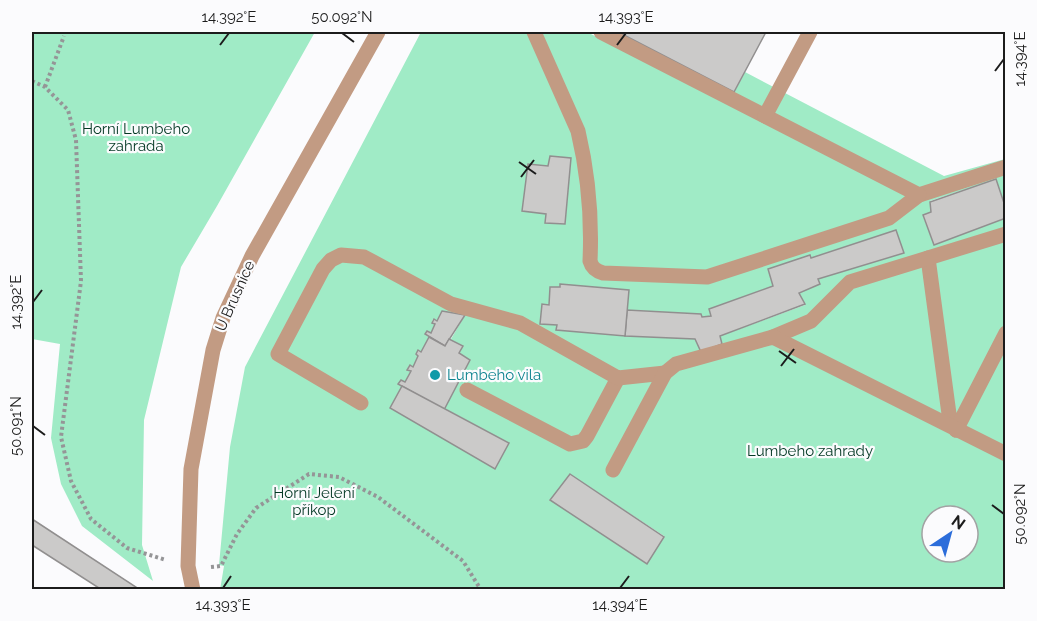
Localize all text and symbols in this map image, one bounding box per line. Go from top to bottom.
text: 14.392°E [202,8,257,26]
text: 50.092°N [311,8,373,26]
text: 14.393°E [598,8,654,26]
text: 14.394°E [1011,31,1029,87]
park label: Horní Lumbeho zahrada [82,120,190,155]
street label: U Brusnice [211,258,259,334]
text: 14.392°E [7,275,25,330]
place label: Lumbeho vila [447,366,541,384]
marker: Lumbeho vila [428,368,442,382]
text: 50.091°N [7,396,25,456]
park label: Lumbeho zahrady [747,442,873,460]
text: 50.092°N [1011,483,1029,545]
park label: Horní Jelení příkop [273,484,355,519]
north arrow [920,504,980,564]
text: N [948,511,969,534]
text: 14.393°E [195,596,251,614]
text: 14.394°E [592,596,648,614]

